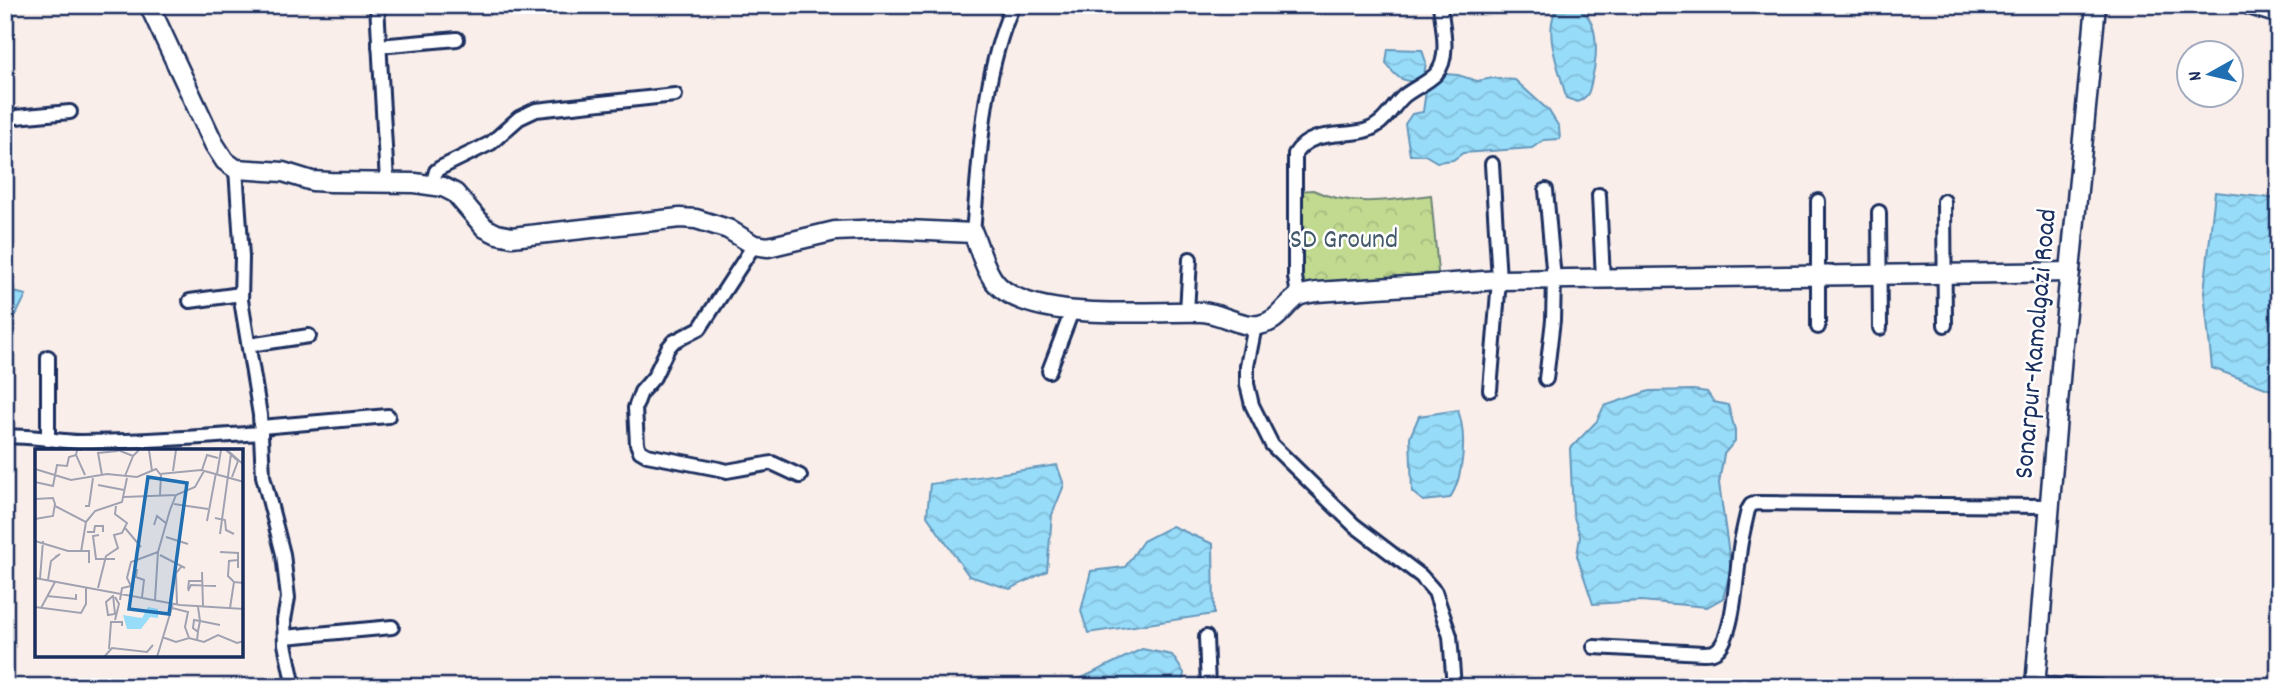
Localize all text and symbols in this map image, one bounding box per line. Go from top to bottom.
north arrow [2176,38,2246,108]
text: N [2183,69,2211,82]
street label: Sonarpur-Kamalgazi Road [2006,207,2070,481]
park label: SD Ground [1290,222,1398,262]
inset map [35,449,243,657]

